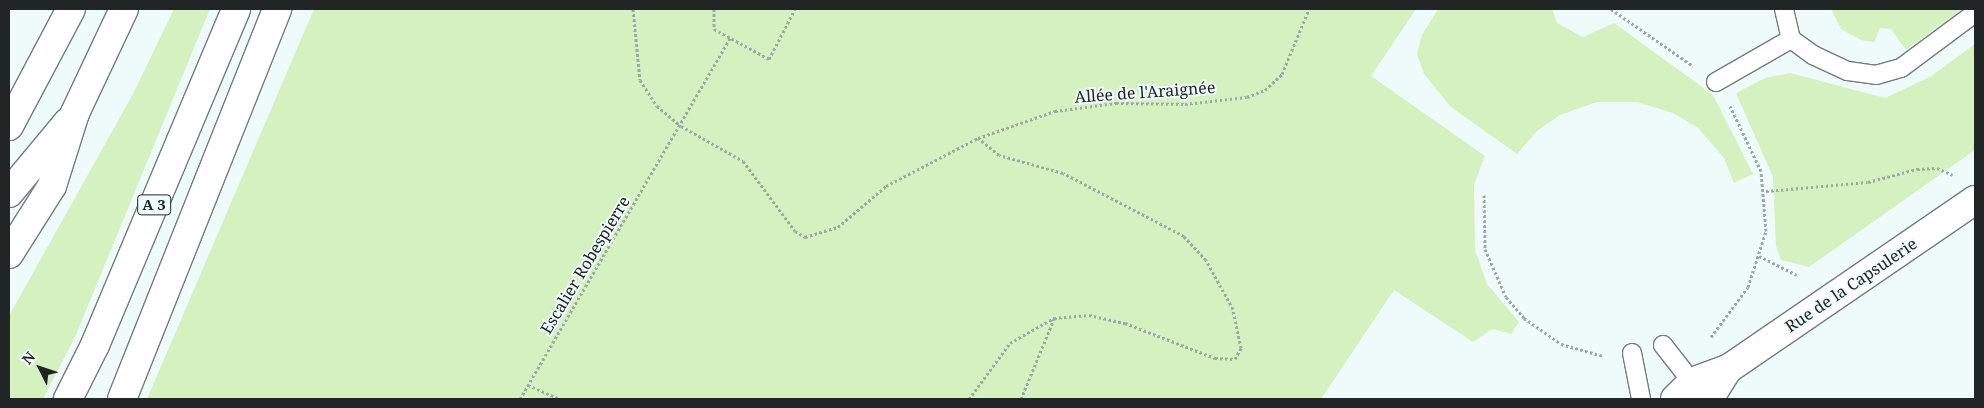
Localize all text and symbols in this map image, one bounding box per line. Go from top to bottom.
street label: Allée de l'Araignée [1074,78,1216,106]
road number: A 3 [136,192,172,218]
street label: Escalier Robespierre [536,193,634,337]
street label: Rue de la Capsulerie [1781,234,1921,336]
north arrow [15,343,65,393]
text: N [18,347,39,368]

